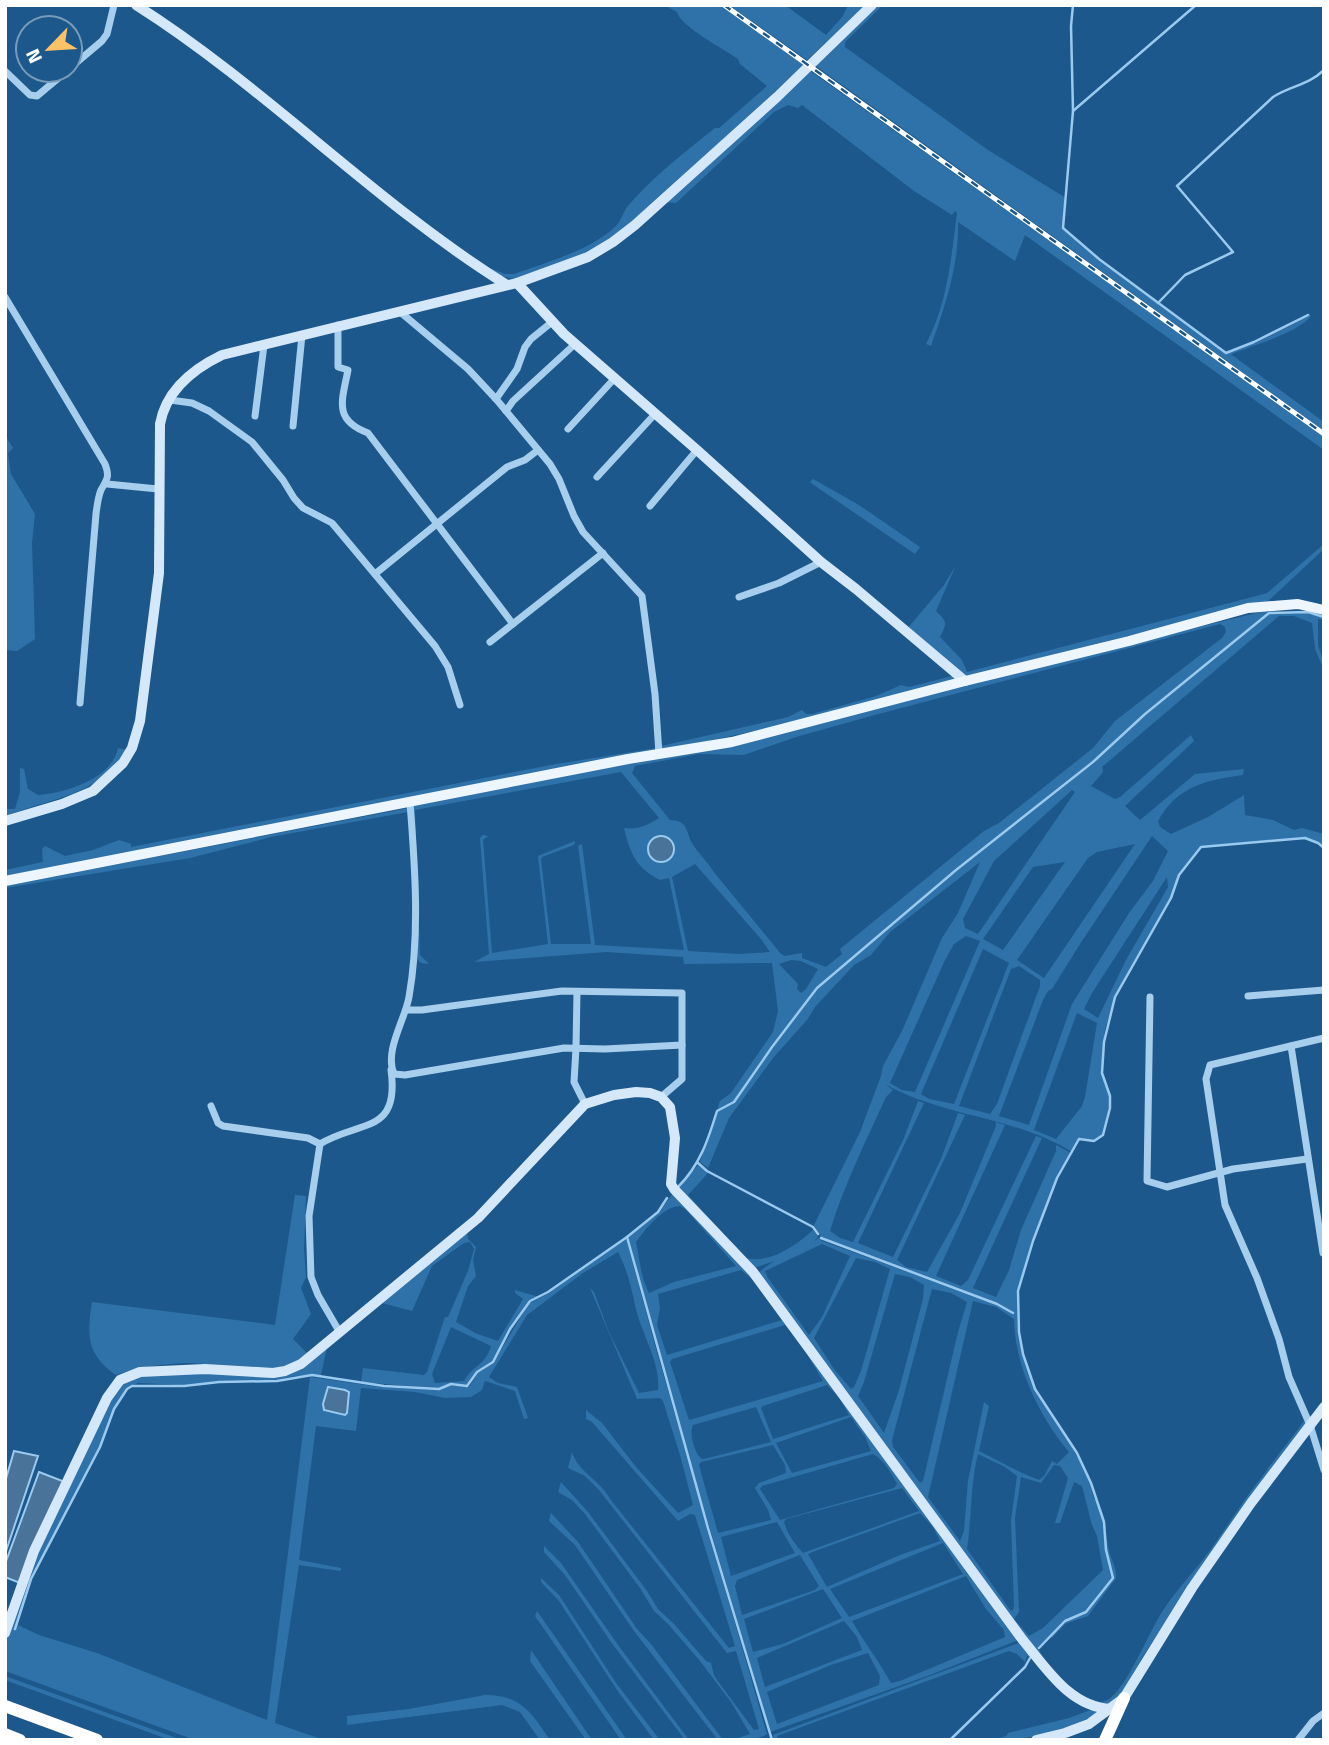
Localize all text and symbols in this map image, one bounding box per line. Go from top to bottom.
north arrow [14,14,84,84]
text: N [17,44,49,68]

